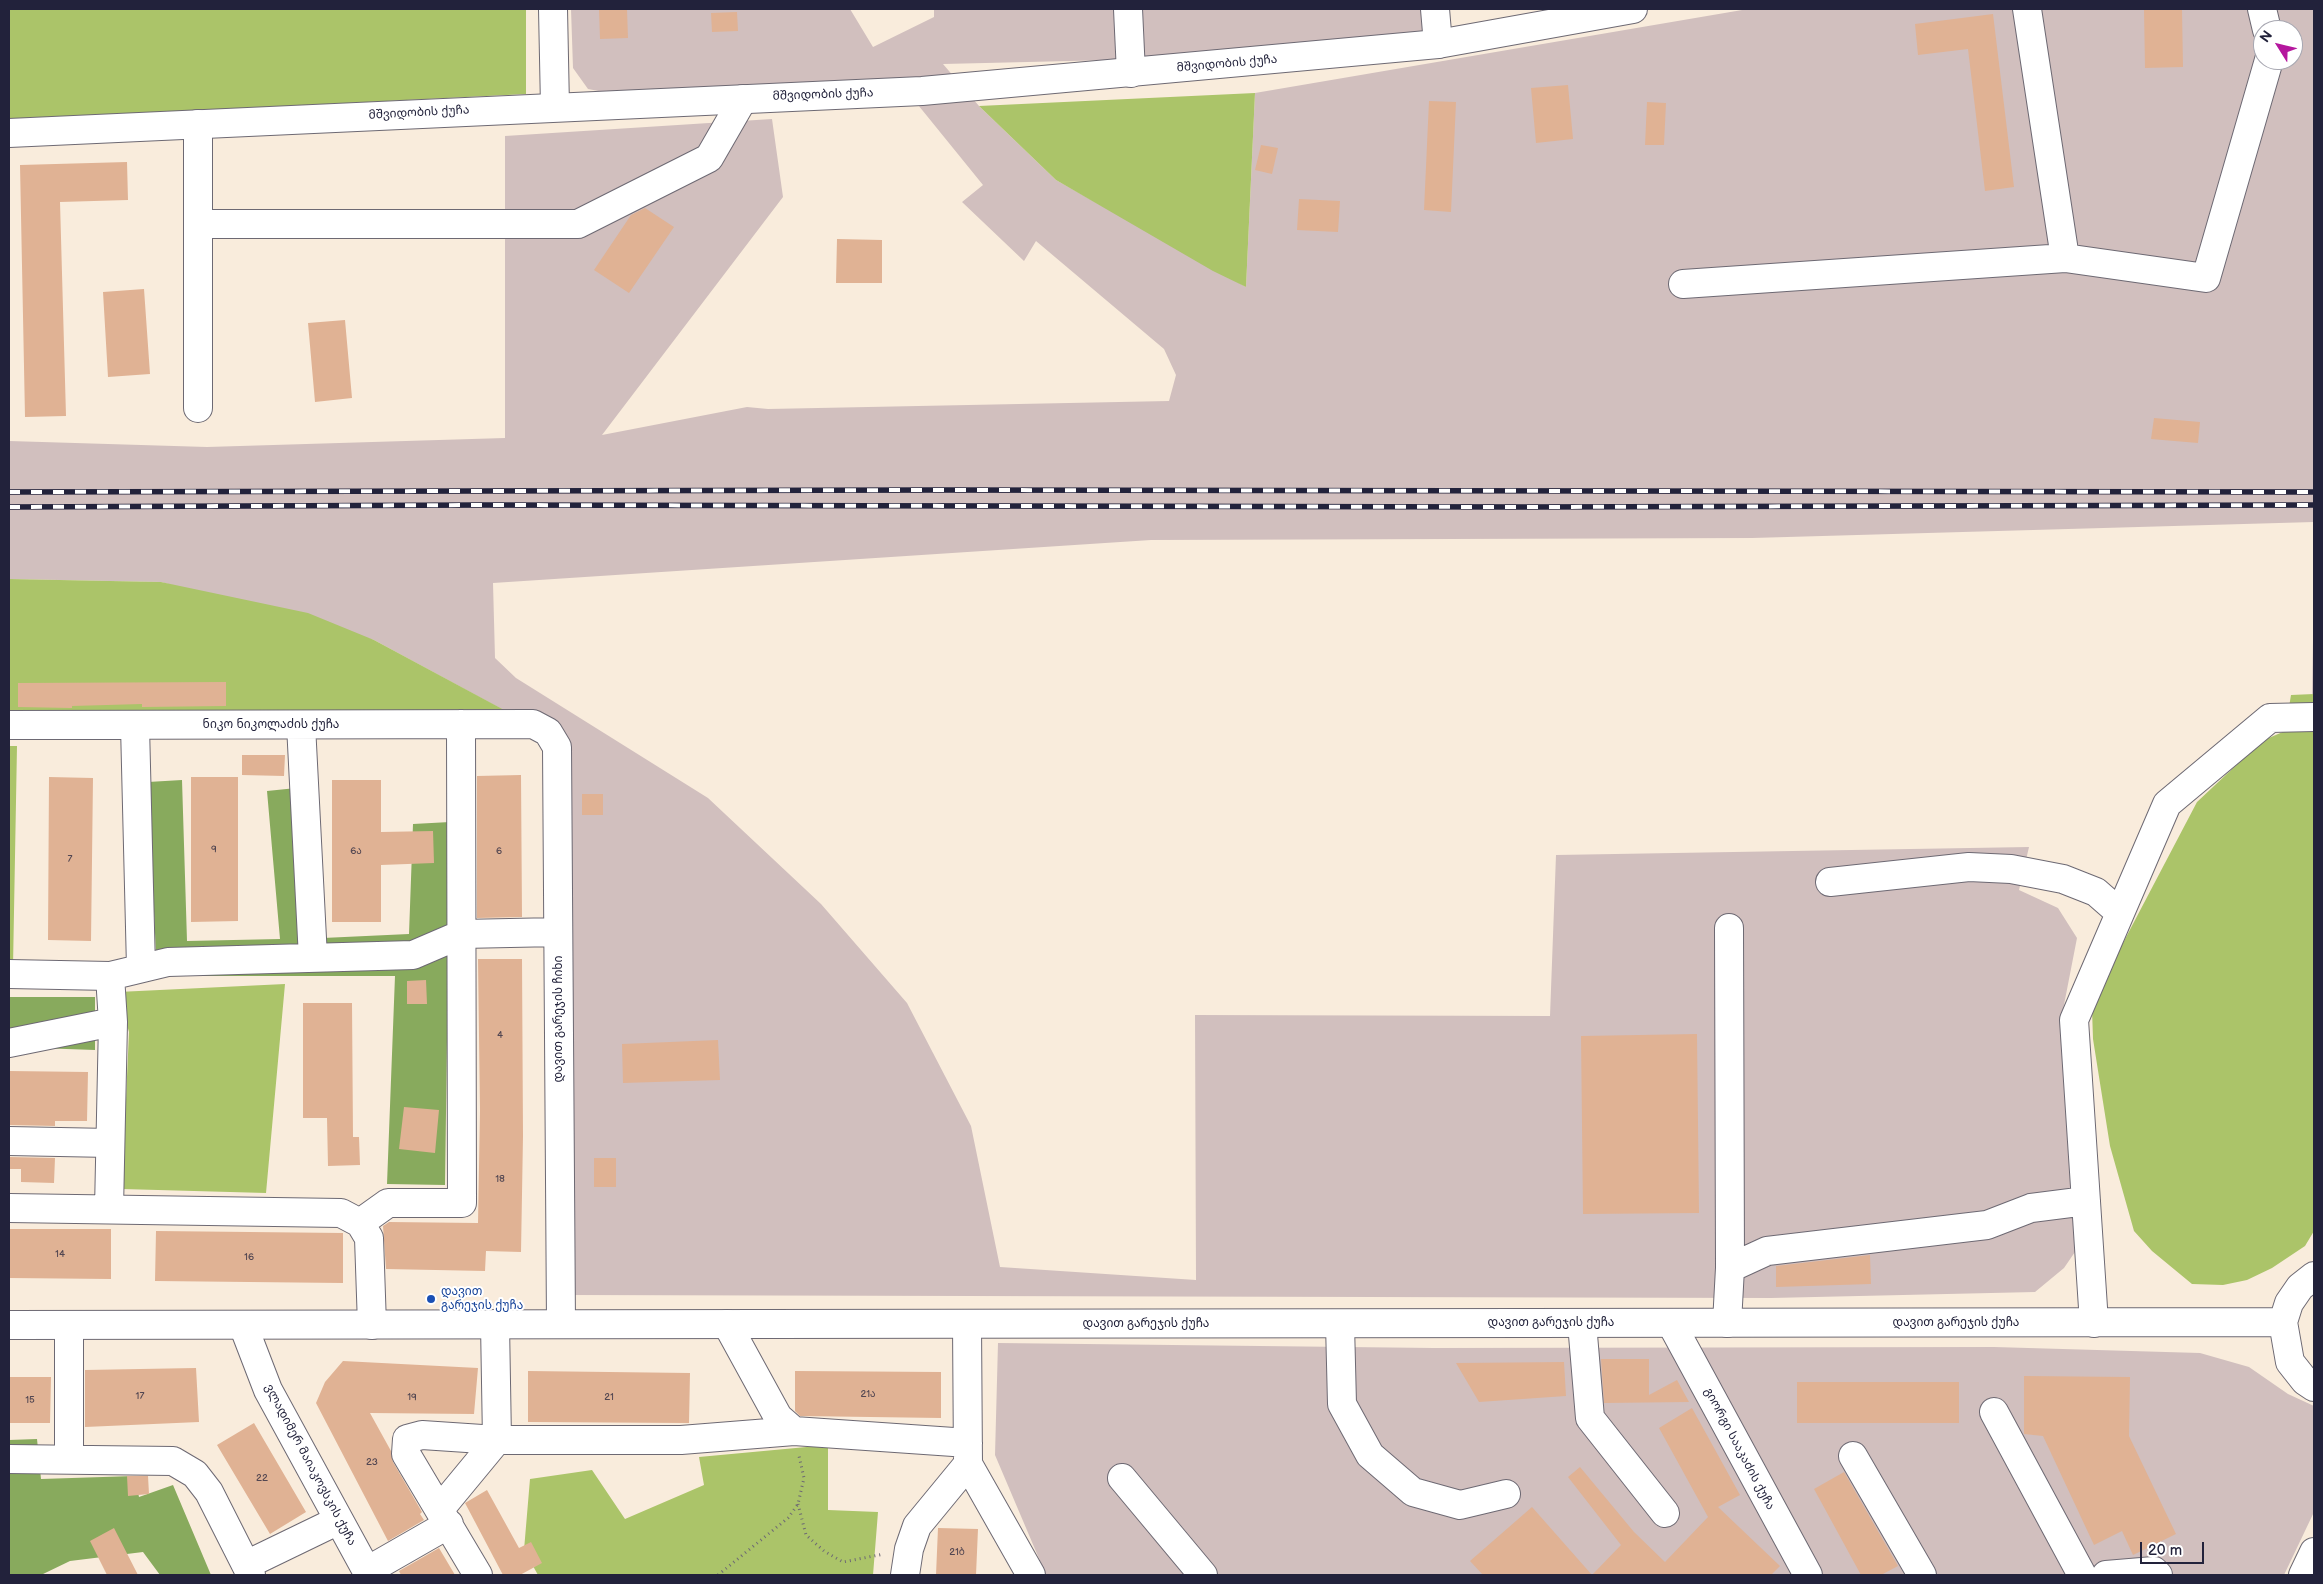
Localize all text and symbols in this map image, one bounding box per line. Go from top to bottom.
north arrow [2253,20,2303,70]
text: N [2256,27,2276,46]
street label: მშვიდობის ქუჩა [1176,52,1278,76]
street label: მშვიდობის ქუჩა [772,86,874,104]
street label: მშვიდობის ქუჩა [368,103,470,123]
street label: ნიკო ნიკოლაძის ქუჩა [203,718,339,732]
house number: 9 [211,843,217,855]
house number: 6ა [350,845,362,857]
house number: 6 [496,845,502,857]
house number: 7 [68,853,72,865]
street label: დავით გარეჯის ჩიხი [552,956,566,1082]
house number: 4 [497,1029,503,1041]
house number: 18 [495,1173,505,1185]
house number: 14 [55,1248,65,1260]
house number: 16 [244,1251,254,1263]
place label: დავით გარეჯის ქუჩა [441,1285,523,1313]
marker: დავით გარეჯის ქუჩა [425,1293,437,1305]
street label: დავით გარეჯის ქუჩა [1488,1316,1614,1330]
street label: დავით გარეჯის ქუჩა [1893,1316,2019,1330]
street label: დავით გარეჯის ქუჩა [1083,1317,1209,1331]
street label: ვლადიმერ მაიაკოვსკის ქუჩა [261,1382,359,1548]
street label: გიორგი სააკაძის ქუჩა [1701,1385,1777,1513]
house number: 21ა [860,1388,876,1400]
house number: 17 [136,1390,144,1402]
house number: 19 [407,1391,417,1403]
house number: 21 [604,1391,614,1403]
house number: 15 [25,1394,35,1406]
house number: 23 [366,1456,378,1468]
house number: 22 [256,1472,268,1484]
scale bar [2143,1532,2207,1564]
text: 20 m [2148,1541,2182,1560]
house number: 21ბ [949,1546,965,1558]

